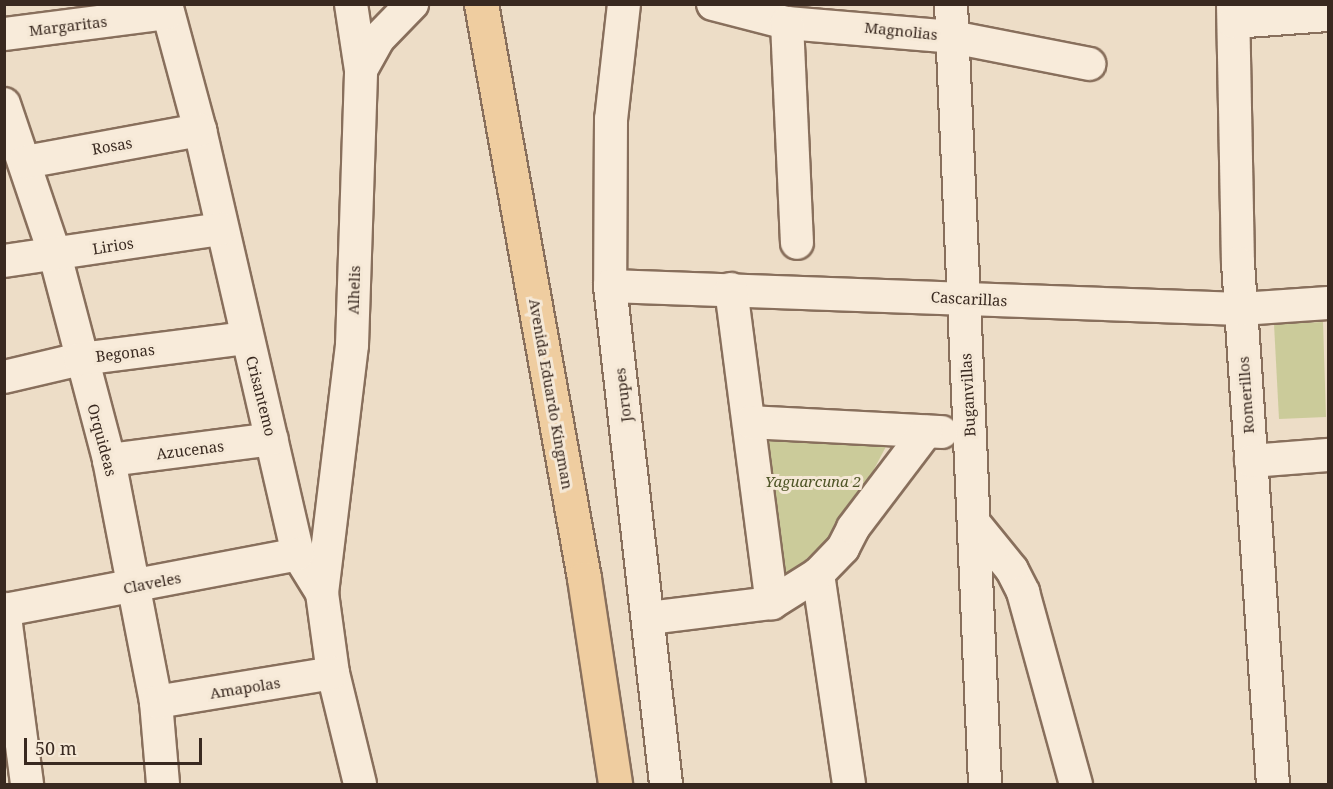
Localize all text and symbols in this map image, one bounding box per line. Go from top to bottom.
street label: Margaritas [28,12,108,40]
street label: Magnolias [863,18,939,44]
street label: Rosas [91,134,133,158]
street label: Lirios [91,234,135,258]
street label: Alhelis [344,265,364,315]
street label: Cascarillas [930,288,1008,310]
street label: Avenida Eduardo Kingman [525,297,577,491]
street label: Begonas [94,340,156,366]
street label: Buganvillas [957,353,979,437]
street label: Crisantemo [242,354,280,438]
street label: Romerillos [1234,356,1258,434]
street label: Jorupes [611,367,635,423]
street label: Orquideas [84,402,120,478]
street label: Azucenas [155,437,225,463]
park label: Yaguarcuna 2 [765,473,861,491]
street label: Claveles [122,569,182,597]
street label: Amapolas [209,674,281,702]
scale bar [27,726,206,764]
text: 50 m [35,736,77,760]

